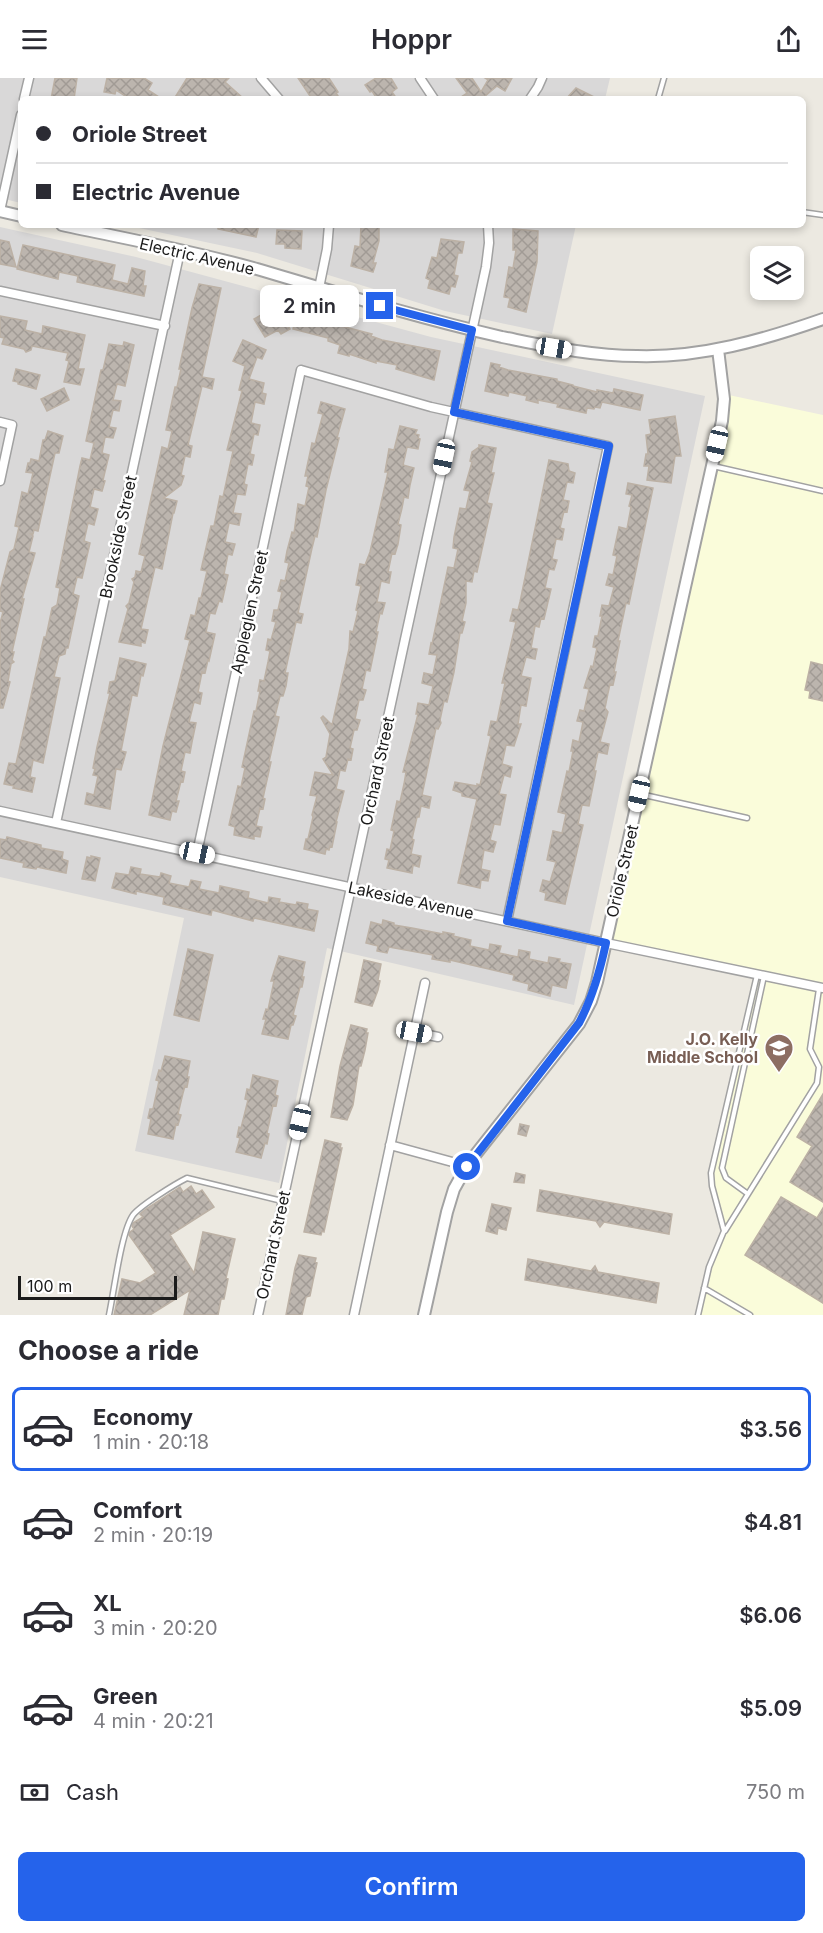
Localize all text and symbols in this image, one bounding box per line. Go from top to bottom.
icon: menu [18,23,51,56]
text: Hoppr [371,23,452,56]
icon: share [772,23,805,56]
text: Oriole Street [72,121,207,147]
text: Electric Avenue [72,179,240,205]
street label: Electric Avenue [138,233,256,279]
map controls [750,246,804,300]
button: layers [750,246,804,300]
callout: 2 min [260,285,359,327]
route end [366,292,393,319]
text: 2 min [283,294,336,318]
car [535,336,573,360]
car [704,424,730,464]
car [431,438,457,476]
street label: Brookside Street [95,474,141,600]
street label: Appleglen Street [226,548,272,676]
street label: Orchard Street [356,715,398,827]
car [626,774,652,814]
street label: Oriole Street [602,823,642,919]
car [178,840,216,866]
street label: Lakeside Avenue [346,877,476,923]
car [395,1020,433,1044]
place label: J.O. Kelly Middle School [647,1029,758,1067]
school or university icon: J.O. Kelly Middle School [763,1032,795,1074]
car [287,1102,313,1142]
route start [453,1153,480,1180]
street label: Orchard Street [252,1189,294,1301]
scale bar [18,1273,177,1300]
text: 100 m [27,1276,72,1296]
text: Choose a ride [18,1334,199,1367]
icon: car [21,1402,75,1456]
text: Economy [93,1404,193,1430]
text: $3.56 [739,1416,802,1442]
text: 1 min · 20:18 [93,1430,209,1454]
icon: car [21,1495,75,1549]
text: Comfort [93,1497,182,1523]
text: $4.81 [744,1509,802,1535]
text: 2 min · 20:19 [93,1523,213,1547]
icon: car [21,1588,75,1642]
text: XL [93,1590,122,1616]
text: $6.06 [739,1602,802,1628]
text: 3 min · 20:20 [93,1616,218,1640]
icon: car [21,1681,75,1735]
text: Green [93,1683,158,1709]
text: $5.09 [739,1695,802,1721]
text: 4 min · 20:21 [93,1709,214,1733]
icon: cash [18,1776,51,1809]
text: Cash [66,1779,119,1805]
text: 750 m [746,1780,805,1804]
button: Confirm [18,1852,805,1921]

